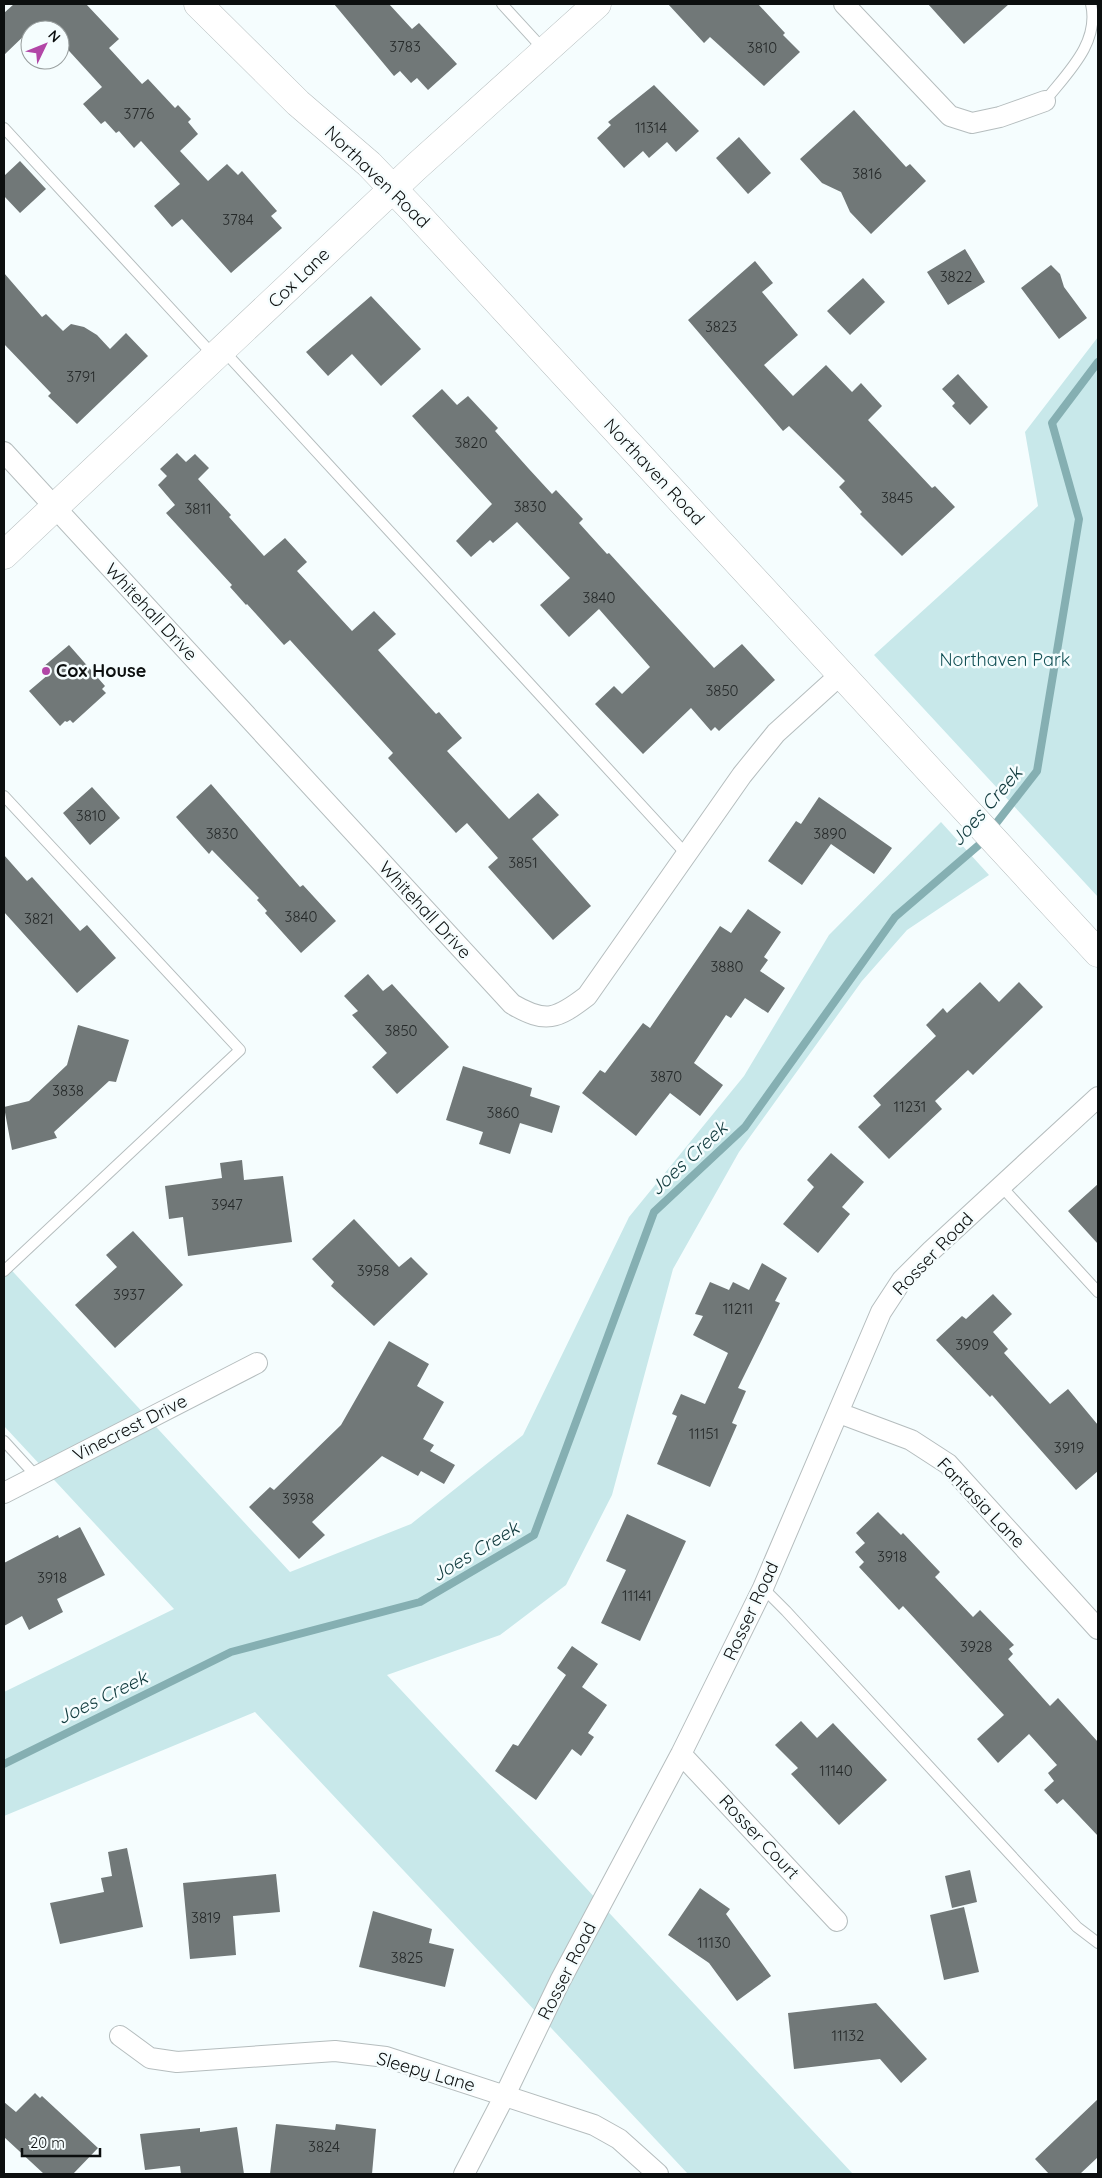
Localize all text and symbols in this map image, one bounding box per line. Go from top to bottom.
north arrow [20,20,70,70]
text: N [44,26,65,46]
house number: 3783 [389,37,421,56]
house number: 3810 [747,38,777,57]
house number: 3776 [124,104,154,123]
house number: 11314 [635,118,667,137]
street label: Northaven Road [320,121,435,233]
house number: 3816 [852,164,882,183]
house number: 3784 [222,210,254,229]
street label: Cox Lane [263,243,334,313]
house number: 3822 [940,267,972,286]
house number: 3823 [705,317,737,336]
house number: 3791 [66,367,96,386]
street label: Northaven Road [599,414,710,530]
house number: 3820 [454,433,488,452]
house number: 3845 [881,488,913,507]
house number: 3830 [514,497,546,516]
house number: 3811 [184,499,212,518]
street label: Whitehall Drive [100,558,203,665]
house number: 3840 [583,588,615,607]
park label: Northaven Park [940,648,1070,671]
place label: Cox House [56,659,146,682]
marker: Cox House [40,665,52,677]
house number: 3850 [705,681,739,700]
water label: Joes Creek [945,760,1028,851]
house number: 3810 [76,806,106,825]
house number: 3830 [206,824,238,843]
house number: 3890 [813,824,847,843]
house number: 3851 [508,853,538,872]
street label: Whitehall Drive [374,856,477,963]
house number: 3840 [285,907,317,926]
house number: 3821 [24,909,54,928]
house number: 3880 [711,957,744,976]
house number: 3850 [384,1021,418,1040]
house number: 3870 [650,1067,682,1086]
house number: 3838 [52,1081,84,1100]
house number: 11231 [894,1097,926,1116]
house number: 3860 [487,1103,520,1122]
water label: Joes Creek [644,1115,733,1200]
house number: 3947 [211,1195,243,1214]
street label: Rosser Road [887,1207,978,1300]
house number: 3958 [357,1261,389,1280]
house number: 3937 [113,1285,145,1304]
house number: 11211 [723,1299,753,1318]
house number: 3909 [955,1335,989,1354]
street label: Vinecrest Drive [69,1389,191,1466]
house number: 11151 [689,1424,719,1443]
house number: 3919 [1054,1438,1084,1457]
street label: Fantasia Lane [932,1452,1030,1553]
house number: 3938 [282,1489,314,1508]
water label: Joes Creek [427,1515,525,1587]
house number: 3918 [877,1547,907,1566]
street label: Rosser Road [718,1558,783,1664]
house number: 3918 [37,1568,67,1587]
house number: 11141 [622,1586,652,1605]
house number: 3928 [960,1637,992,1656]
water label: Joes Creek [53,1664,153,1729]
house number: 11140 [819,1761,853,1780]
street label: Rosser Court [714,1789,804,1884]
house number: 3819 [191,1908,221,1927]
street label: Rosser Road [532,1918,601,2023]
house number: 11130 [697,1933,731,1952]
house number: 3825 [391,1948,423,1967]
house number: 11132 [832,2026,864,2045]
street label: Sleepy Lane [374,2046,478,2097]
scale bar [22,2126,100,2158]
text: 20 m [30,2133,65,2152]
house number: 3824 [308,2137,340,2156]

